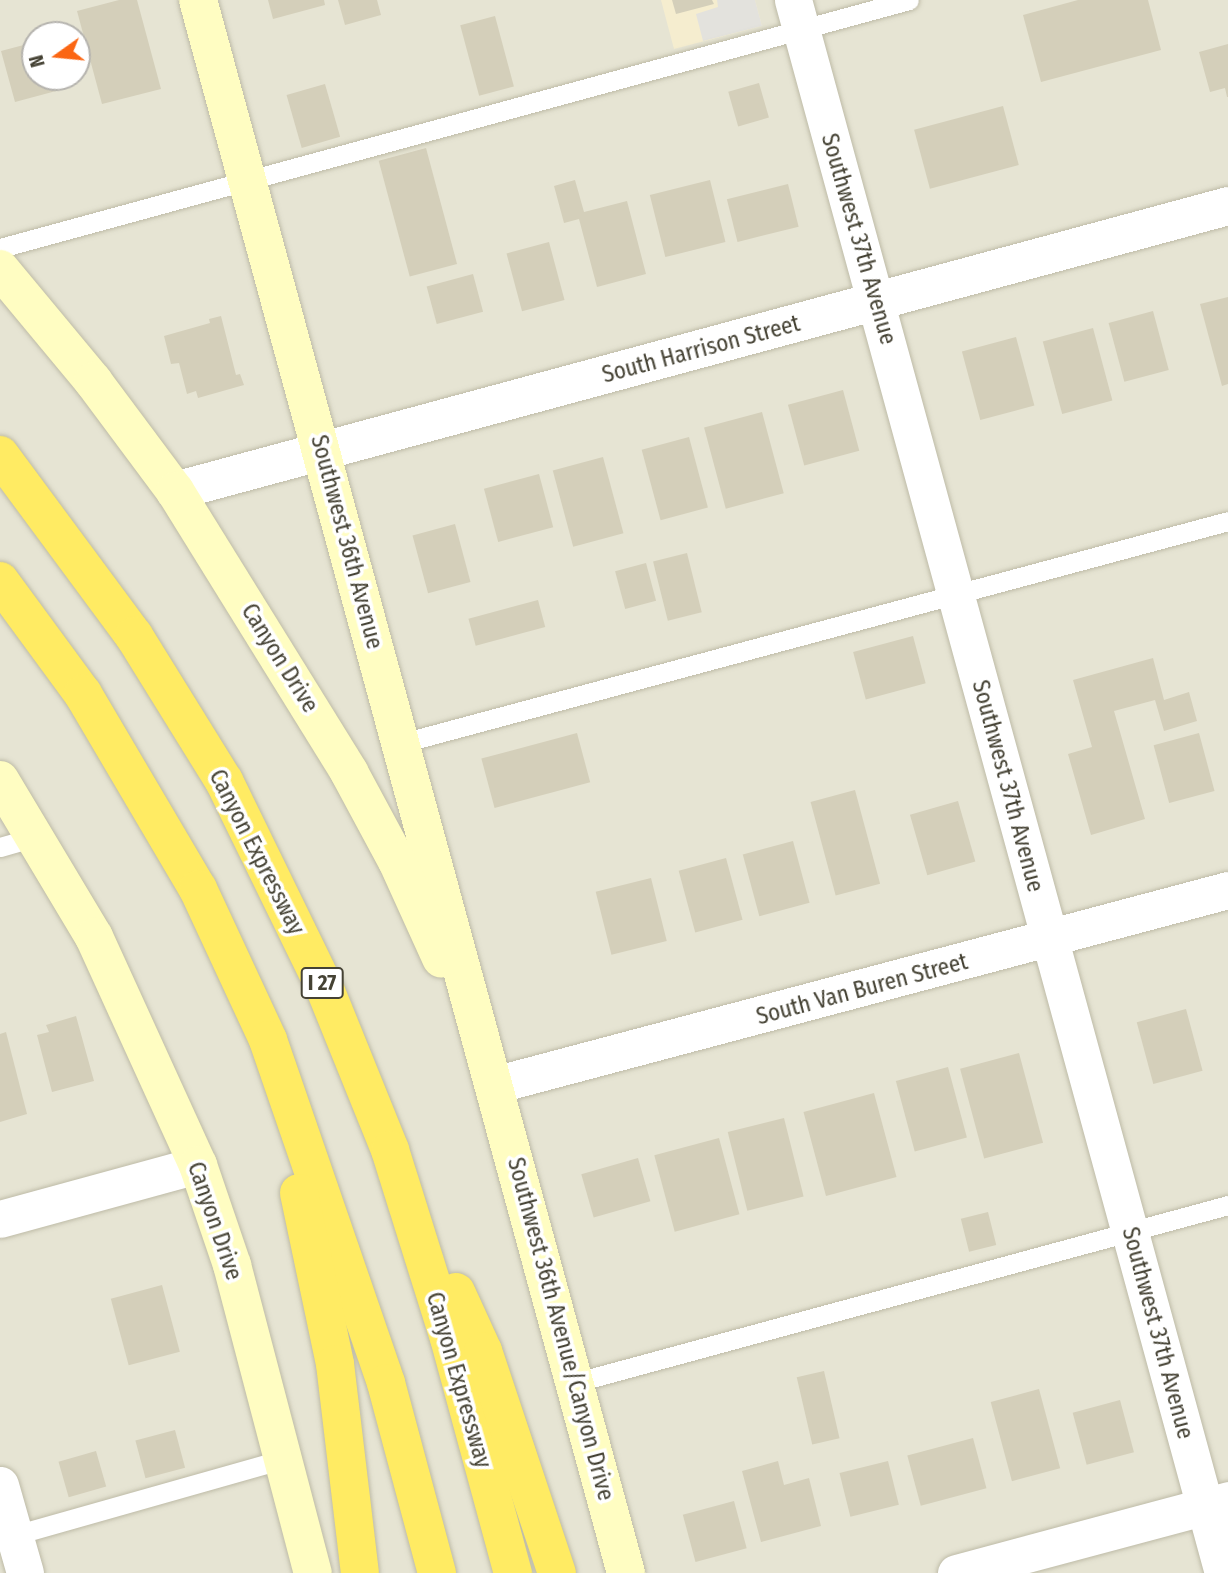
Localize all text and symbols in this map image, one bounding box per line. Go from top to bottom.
north arrow [21,21,91,91]
text: N [25,53,50,70]
street label: Southwest 37th Avenue [816,130,902,348]
street label: South Harrison Street [599,309,803,389]
street label: Southwest 36th Avenue [305,432,389,652]
street label: Canyon Drive [236,598,324,718]
street label: Southwest 37th Avenue [966,677,1050,895]
street label: Canyon Expressway [204,765,310,939]
street label: South Van Buren Street [753,948,971,1030]
road number: I 27 [299,965,345,1000]
street label: Southwest 36th Avenue/Canyon Drive [502,1155,620,1503]
street label: Canyon Drive [182,1158,248,1284]
street label: Southwest 37th Avenue [1116,1224,1200,1442]
street label: Canyon Expressway [421,1289,497,1471]

